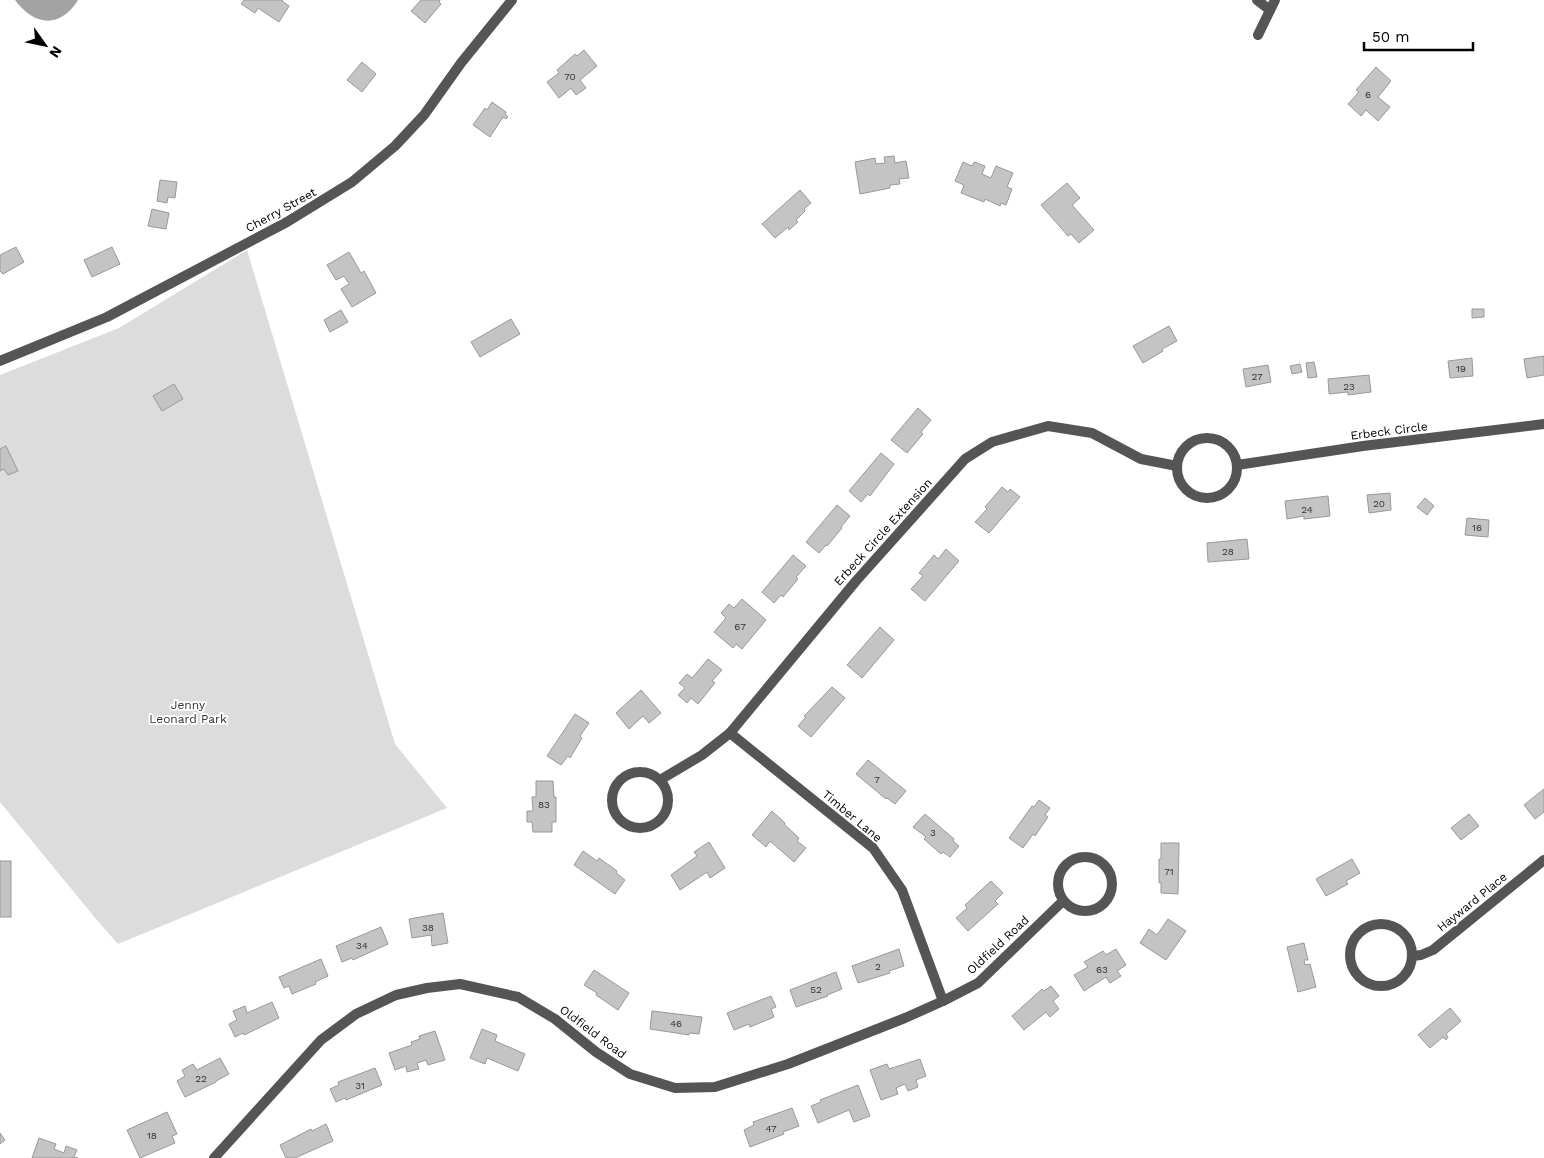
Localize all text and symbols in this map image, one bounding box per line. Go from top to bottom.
north arrow [20,20,70,70]
scale bar [1364,20,1473,52]
text: 50 m [1372,28,1409,46]
text: N [46,43,65,61]
house number: 70 [564,71,576,82]
house number: 6 [1365,89,1371,100]
street label: Cherry Street [243,185,319,235]
house number: 19 [1456,363,1466,374]
house number: 27 [1251,371,1263,382]
house number: 23 [1343,381,1355,392]
street label: Erbeck Circle [1350,419,1429,443]
street label: Erbeck Circle Extension [831,475,935,589]
house number: 20 [1373,498,1385,509]
house number: 24 [1301,504,1313,515]
house number: 16 [1472,522,1482,533]
house number: 28 [1222,546,1234,557]
house number: 67 [734,621,746,632]
park label: Jenny Leonard Park [149,698,227,726]
house number: 7 [874,774,880,785]
street label: Timber Lane [819,787,885,845]
house number: 83 [538,799,550,810]
house number: 3 [930,827,936,838]
house number: 71 [1164,866,1174,877]
street label: Hayward Place [1434,870,1510,934]
street label: Oldfield Road [964,913,1032,977]
house number: 38 [422,922,434,933]
house number: 34 [356,940,368,951]
house number: 2 [875,961,881,972]
house number: 63 [1096,964,1108,975]
house number: 52 [810,984,822,995]
street label: Oldfield Road [557,1002,629,1062]
house number: 46 [670,1018,682,1029]
house number: 22 [195,1073,207,1084]
house number: 31 [355,1080,365,1091]
house number: 47 [765,1123,777,1134]
house number: 18 [147,1130,157,1141]

